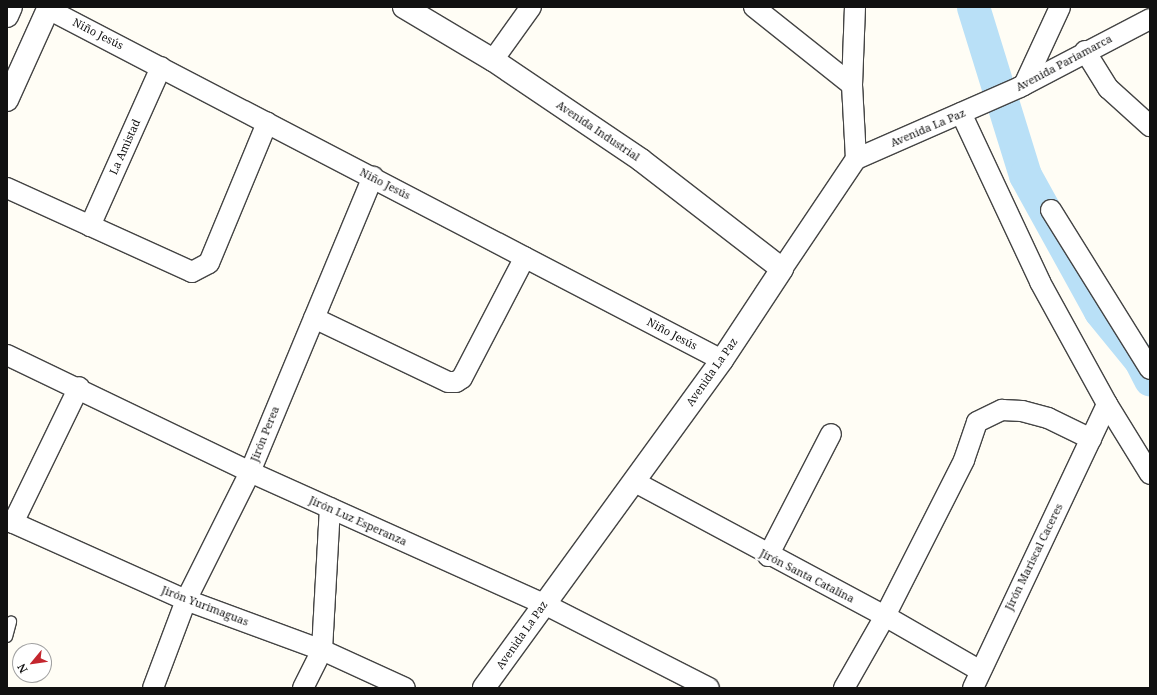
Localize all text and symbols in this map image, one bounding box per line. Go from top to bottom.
street label: Niño Jesús [71,16,125,52]
street label: Avenida Pariamarca [1014,32,1114,94]
street label: Avenida Industrial [554,98,642,164]
street label: Avenida La Paz [889,106,967,150]
street label: La Amistad [107,117,143,177]
street label: Niño Jesús [358,166,412,202]
street label: Niño Jesús [645,315,699,353]
street label: Avenida La Paz [684,335,740,409]
street label: Jirón Perea [248,404,282,464]
street label: Jirón Luz Esperanza [307,493,409,549]
street label: Jirón Mariscal Caceres [1002,501,1066,613]
street label: Jirón Santa Catalina [758,546,856,606]
street label: Jirón Yurimaguas [160,583,250,629]
street label: Avenida La Paz [494,598,550,672]
north arrow [12,643,52,683]
text: N [13,661,31,676]

